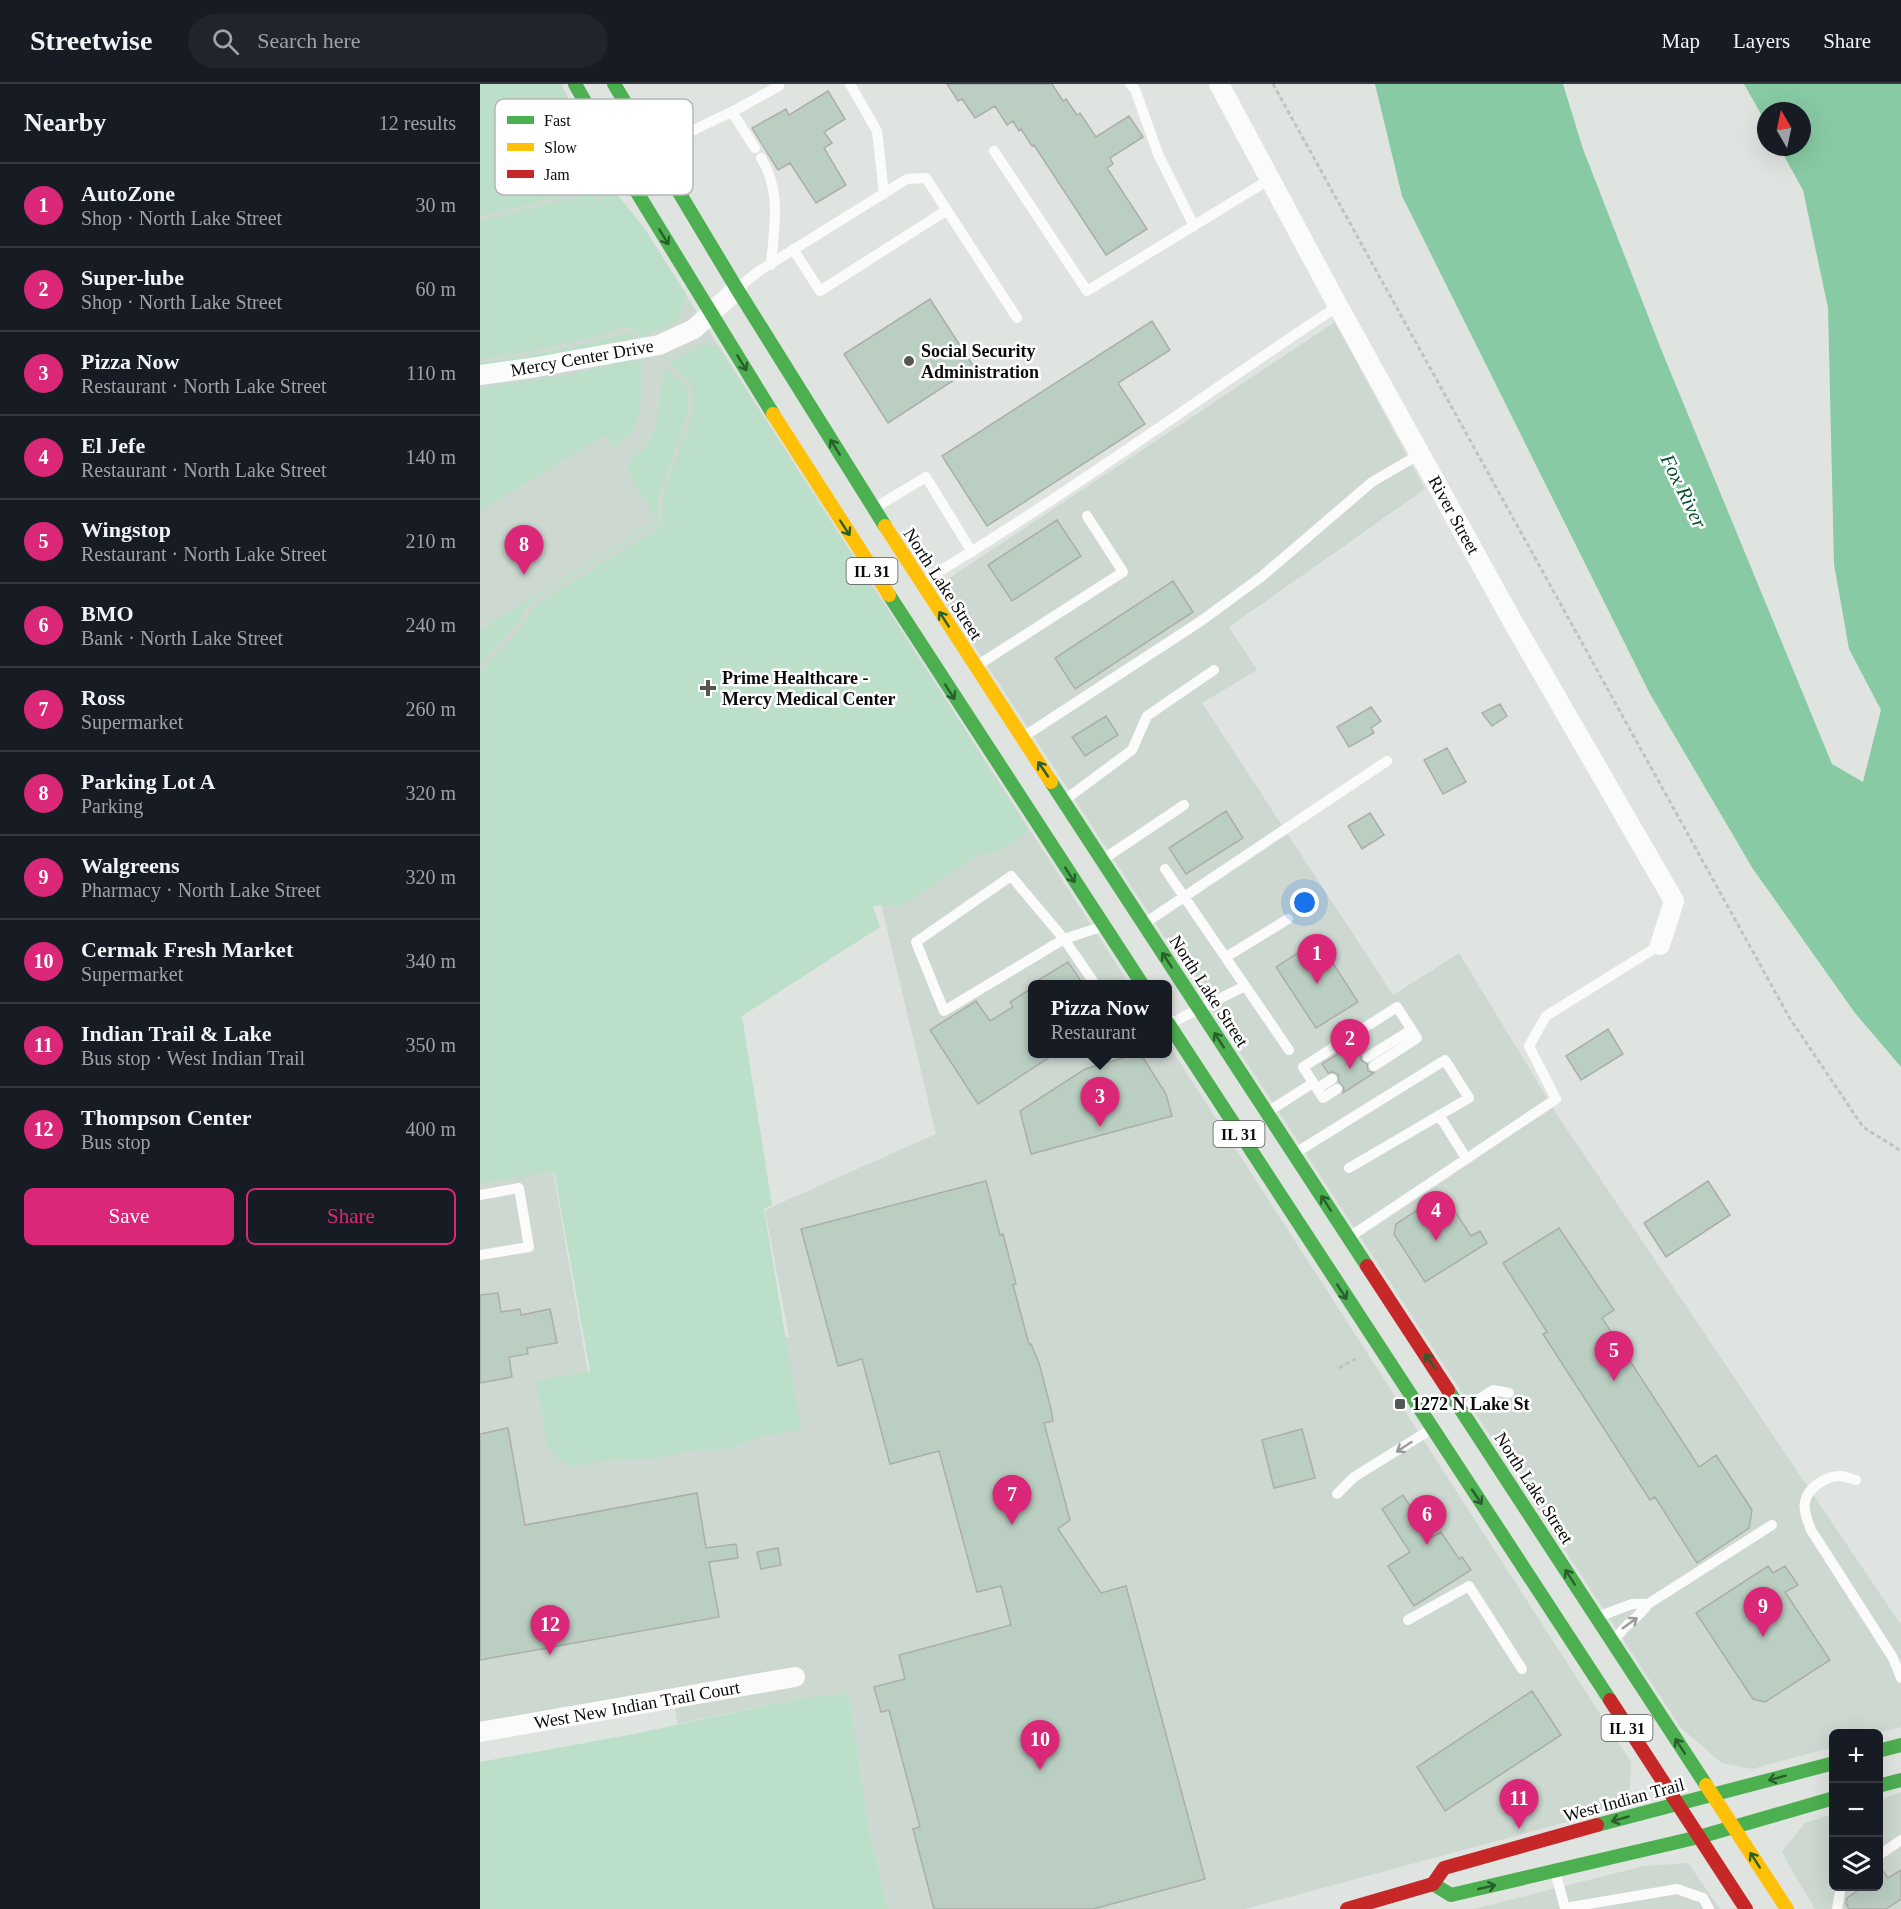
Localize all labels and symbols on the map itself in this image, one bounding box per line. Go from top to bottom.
legend [495,99,693,195]
north arrow [1757,102,1811,156]
text: Fast [544,112,571,129]
text: Slow [544,139,577,156]
text: Jam [544,166,570,183]
one-way arrow [659,228,671,245]
street label: Mercy Center Drive [509,336,655,380]
place label: Social Security Administration [921,341,1039,382]
one-way arrow [736,354,748,371]
marker: Social Security Administration [902,354,916,368]
one-way arrow [829,439,841,456]
water label: Fox River [1656,450,1711,532]
street label: River Street [1424,472,1484,558]
one-way arrow [838,520,851,537]
street label: North Lake Street [899,524,987,644]
pin: 8 [504,526,543,575]
road number: IL 31 [846,558,898,584]
one-way arrow [938,611,950,627]
place label: Prime Healthcare - Mercy Medical Center [722,668,896,709]
marker: Prime Healthcare - Mercy Medical Center [699,679,717,697]
one-way arrow [945,683,957,700]
one-way arrow [1037,761,1049,778]
one-way arrow [1064,866,1076,883]
your location [1290,888,1319,917]
street label: North Lake Street [1165,931,1253,1051]
pin: 1 [1298,934,1336,984]
one-way arrow [1161,952,1173,969]
pin: 2 [1330,1020,1370,1069]
one-way arrow [1213,1032,1225,1049]
pin: 3 [1080,1078,1120,1127]
road number: IL 31 [1214,1121,1264,1147]
pin: 4 [1416,1192,1456,1241]
one-way arrow [1320,1195,1332,1212]
one-way arrow [1337,1283,1349,1300]
pin: 5 [1594,1332,1634,1381]
one-way arrow [1424,1353,1436,1370]
place label: 1272 N Lake St [1412,1394,1530,1414]
marker: 1272 N Lake St [1393,1397,1407,1411]
street label: North Lake Street [1490,1428,1578,1548]
one-way arrow [1396,1441,1413,1453]
pin: 7 [992,1476,1032,1525]
one-way arrow [1471,1488,1483,1505]
pin: 6 [1408,1496,1446,1545]
one-way arrow [1564,1569,1576,1585]
pin: 9 [1744,1588,1782,1637]
pin: 12 [530,1606,570,1655]
one-way arrow [1622,1616,1638,1629]
street label: West New Indian Trail Court [533,1677,741,1733]
road number: IL 31 [1602,1715,1652,1741]
pin: 10 [1020,1720,1060,1770]
one-way arrow [1674,1738,1686,1755]
one-way arrow [1768,1773,1787,1784]
street label: West Indian Trail [1561,1774,1687,1826]
pin: 11 [1500,1780,1538,1829]
one-way arrow [1611,1813,1630,1825]
one-way arrow [1749,1852,1761,1869]
one-way arrow [1478,1880,1497,1892]

